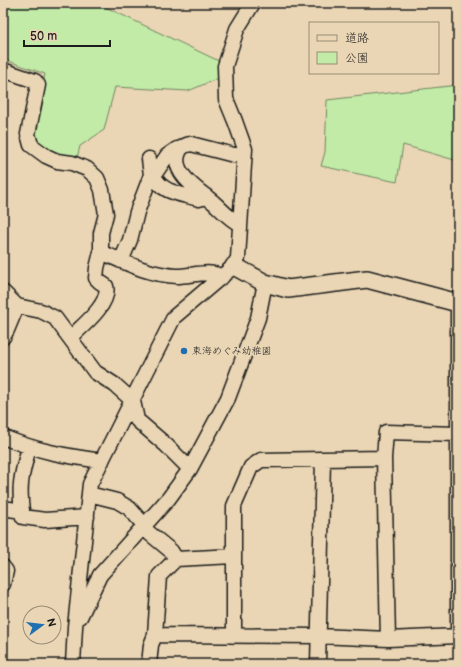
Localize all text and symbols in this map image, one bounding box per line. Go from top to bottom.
scale bar [24,22,110,48]
legend [309,22,439,74]
text: 50 m [30,29,57,44]
text: 道路 [345,31,369,46]
text: 公園 [345,51,369,66]
place label: 東海めぐみ幼稚園 [192,345,272,357]
marker: 東海めぐみ幼稚園 [179,346,189,356]
north arrow [22,605,62,645]
text: N [44,617,59,628]

